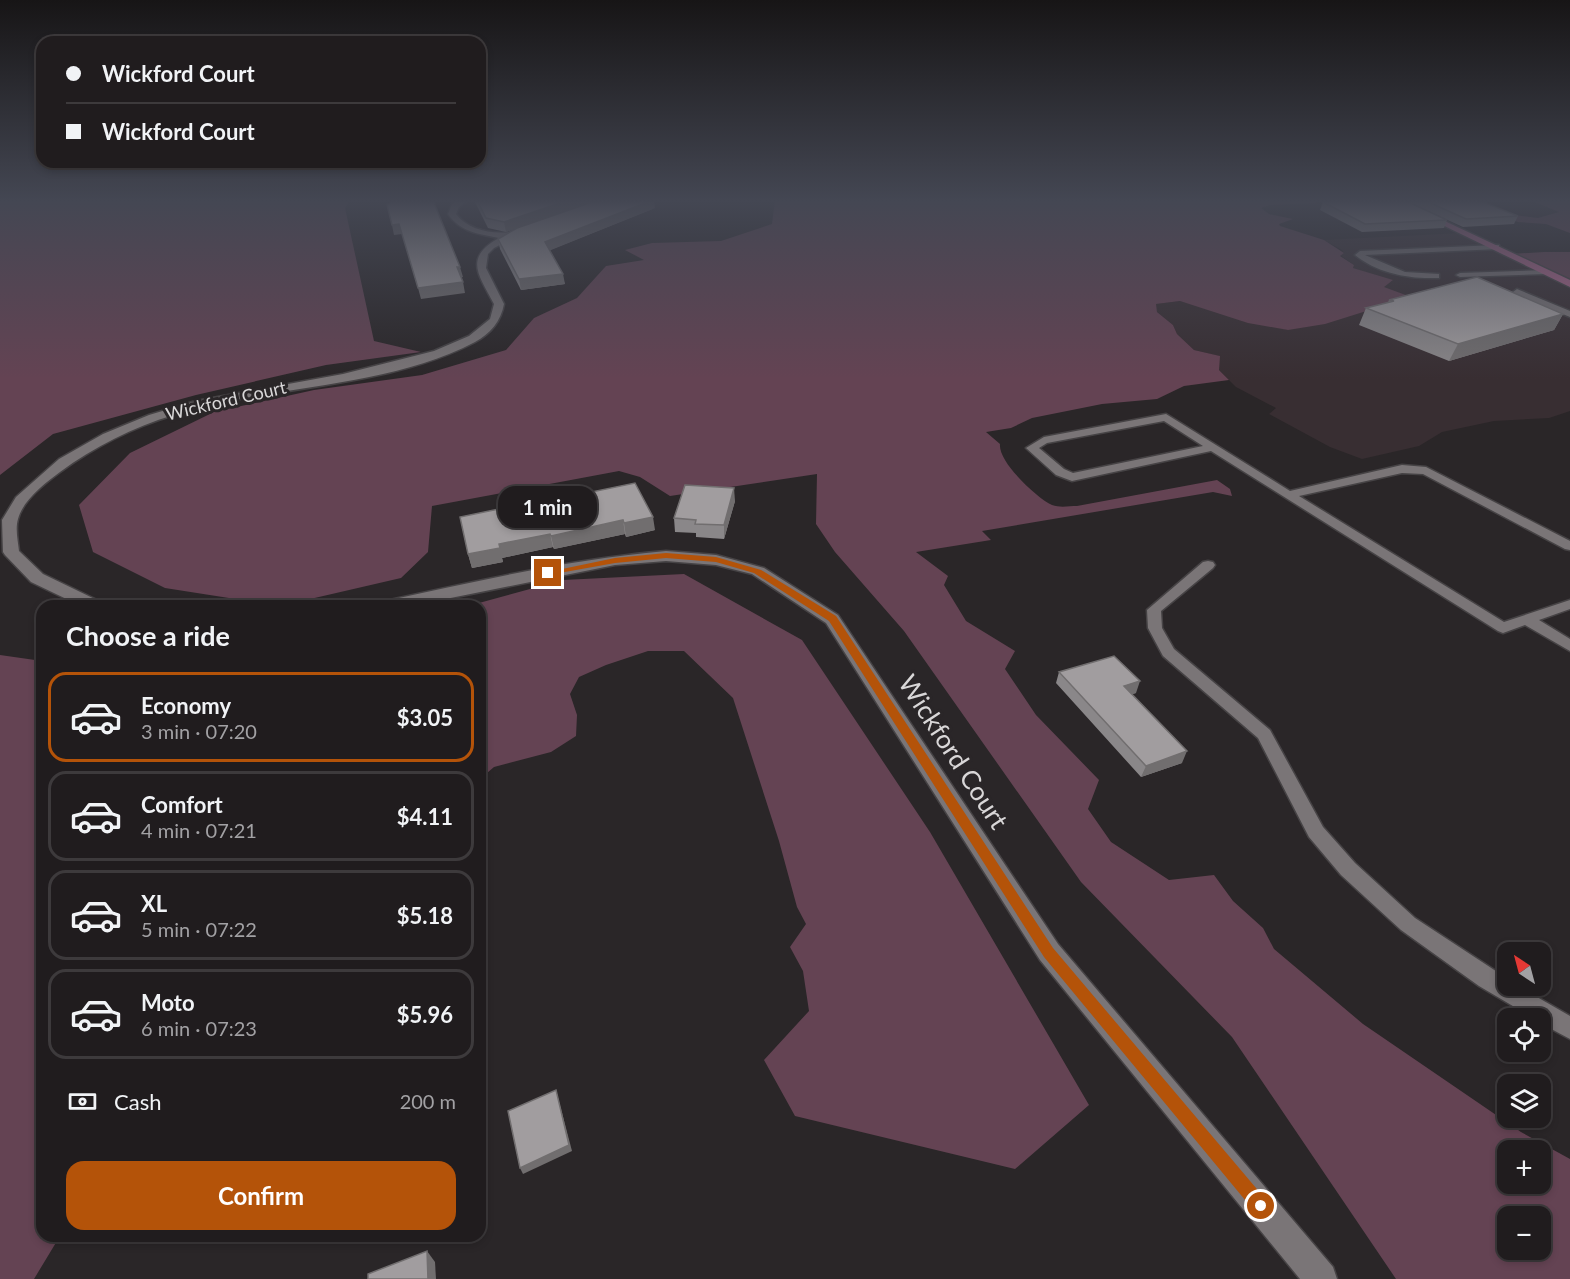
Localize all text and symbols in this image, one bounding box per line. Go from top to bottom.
text: Wickford Court [102,60,255,87]
text: Wickford Court [102,118,255,145]
street label: Wickford Court [163,375,289,425]
callout: 1 min [498,486,598,528]
text: 1 min [523,495,572,519]
route end [534,559,561,586]
text: Choose a ride [66,619,230,652]
street label: Wickford Court [892,668,1016,835]
icon: car [69,690,123,744]
text: Economy [141,692,231,719]
text: $3.05 [397,704,453,731]
text: 3 min · 07:20 [141,719,257,743]
icon: car [69,789,123,843]
text: Comfort [141,791,223,818]
text: $4.11 [397,803,453,830]
text: 4 min · 07:21 [141,818,257,842]
icon: car [69,888,123,942]
text: XL [141,890,167,917]
text: $5.18 [397,902,453,929]
text: 5 min · 07:22 [141,917,257,941]
north arrow [1497,942,1551,996]
map controls [1497,942,1551,1260]
icon: car [69,987,123,1041]
text: Moto [141,989,195,1016]
text: $5.96 [397,1001,453,1028]
button: locate [1497,1008,1551,1062]
text: 6 min · 07:23 [141,1016,257,1040]
button: layers [1497,1074,1551,1128]
icon: cash [66,1085,99,1118]
text: Cash [114,1088,161,1115]
text: 200 m [400,1089,456,1113]
button: + [1497,1140,1551,1194]
button: Confirm [66,1161,456,1230]
route start [1247,1192,1274,1219]
button: − [1497,1206,1551,1260]

